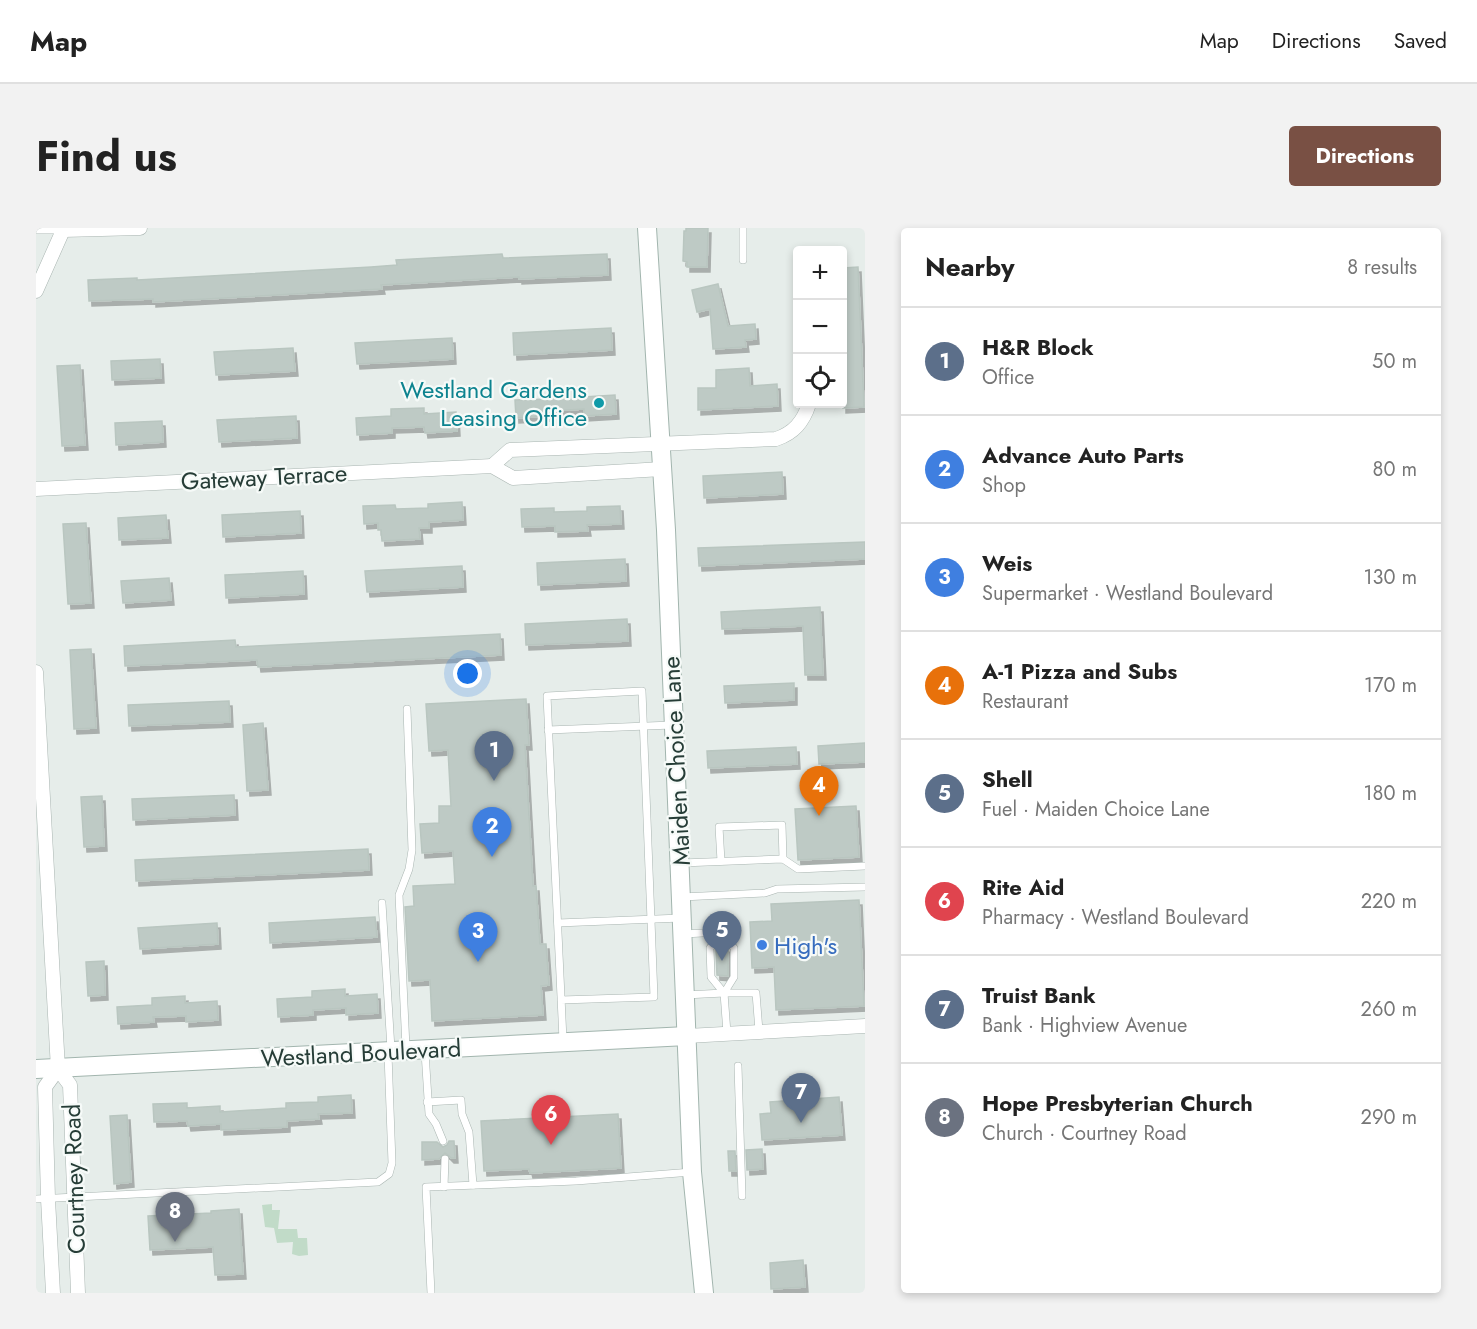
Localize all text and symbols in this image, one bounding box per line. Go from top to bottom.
text: Map [30,21,87,62]
text: Map [1200,26,1239,56]
text: Directions [1272,26,1361,56]
text: Saved [1394,26,1447,56]
text: Find us [36,126,177,187]
button: Directions [1289,126,1441,186]
map controls [793,246,847,408]
button: + [793,246,847,300]
text: Nearby [925,248,1014,286]
text: 8 results [1347,253,1417,282]
button: − [793,300,847,354]
text: H&R Block [982,331,1094,363]
text: 1 [939,347,950,376]
text: 50 m [1372,347,1417,376]
button: locate [793,354,847,408]
text: Office [982,363,1034,392]
place label: Westland Gardens Leasing Office [400,372,587,435]
marker: Westland Gardens Leasing Office [592,396,606,410]
text: Advance Auto Parts [982,439,1184,471]
street label: Gateway Terrace [180,455,348,499]
text: 2 [938,455,951,484]
text: 80 m [1372,455,1417,484]
text: Shop [982,471,1026,500]
text: Weis [982,547,1032,579]
text: 3 [938,563,951,592]
text: 130 m [1363,563,1417,592]
text: Supermarket · Westland Boulevard [982,579,1273,608]
street label: Maiden Choice Lane [653,655,699,867]
text: A-1 Pizza and Subs [982,655,1177,687]
your location [453,659,482,688]
text: 4 [938,671,951,700]
text: 170 m [1364,671,1417,700]
text: Restaurant [982,687,1068,716]
pin: 1 [474,732,514,781]
text: Shell [982,763,1033,795]
pin: 4 [800,766,838,816]
text: 5 [938,779,951,808]
text: 180 m [1363,779,1417,808]
text: Fuel · Maiden Choice Lane [982,795,1210,824]
pin: 2 [472,808,512,857]
text: Rite Aid [982,871,1064,903]
text: 6 [938,887,951,916]
text: 220 m [1361,887,1417,916]
text: Pharmacy · Westland Boulevard [982,903,1249,932]
pin: 3 [458,912,498,962]
pin: 5 [702,912,742,961]
place label: High's [774,928,837,963]
marker: High's [755,938,769,952]
text: Truist Bank [982,979,1096,1011]
text: 7 [938,995,951,1024]
text: 260 m [1361,995,1417,1024]
text: Bank · Highview Avenue [982,1011,1187,1040]
street label: Westland Boulevard [260,1030,462,1076]
pin: 7 [782,1074,820,1123]
text: Hope Presbyterian Church [982,1087,1253,1119]
pin: 6 [532,1096,570,1145]
street label: Courtney Road [54,1103,94,1255]
text: 8 [938,1103,951,1132]
text: 290 m [1361,1103,1417,1132]
text: Church · Courtney Road [982,1119,1187,1148]
pin: 8 [156,1192,194,1242]

